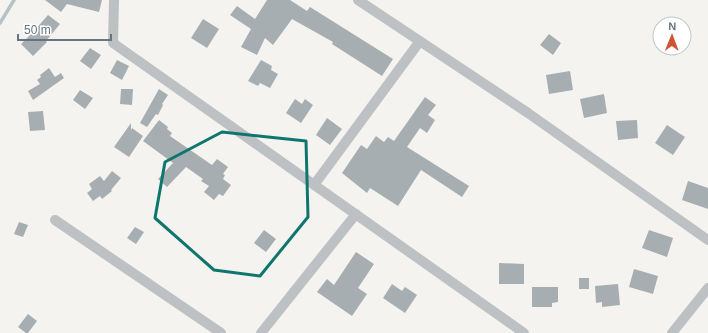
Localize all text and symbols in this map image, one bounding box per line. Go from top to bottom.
scale bar [18,16,111,42]
north arrow [652,16,692,56]
text: N [668,20,676,32]
text: 50 m [24,23,51,37]

